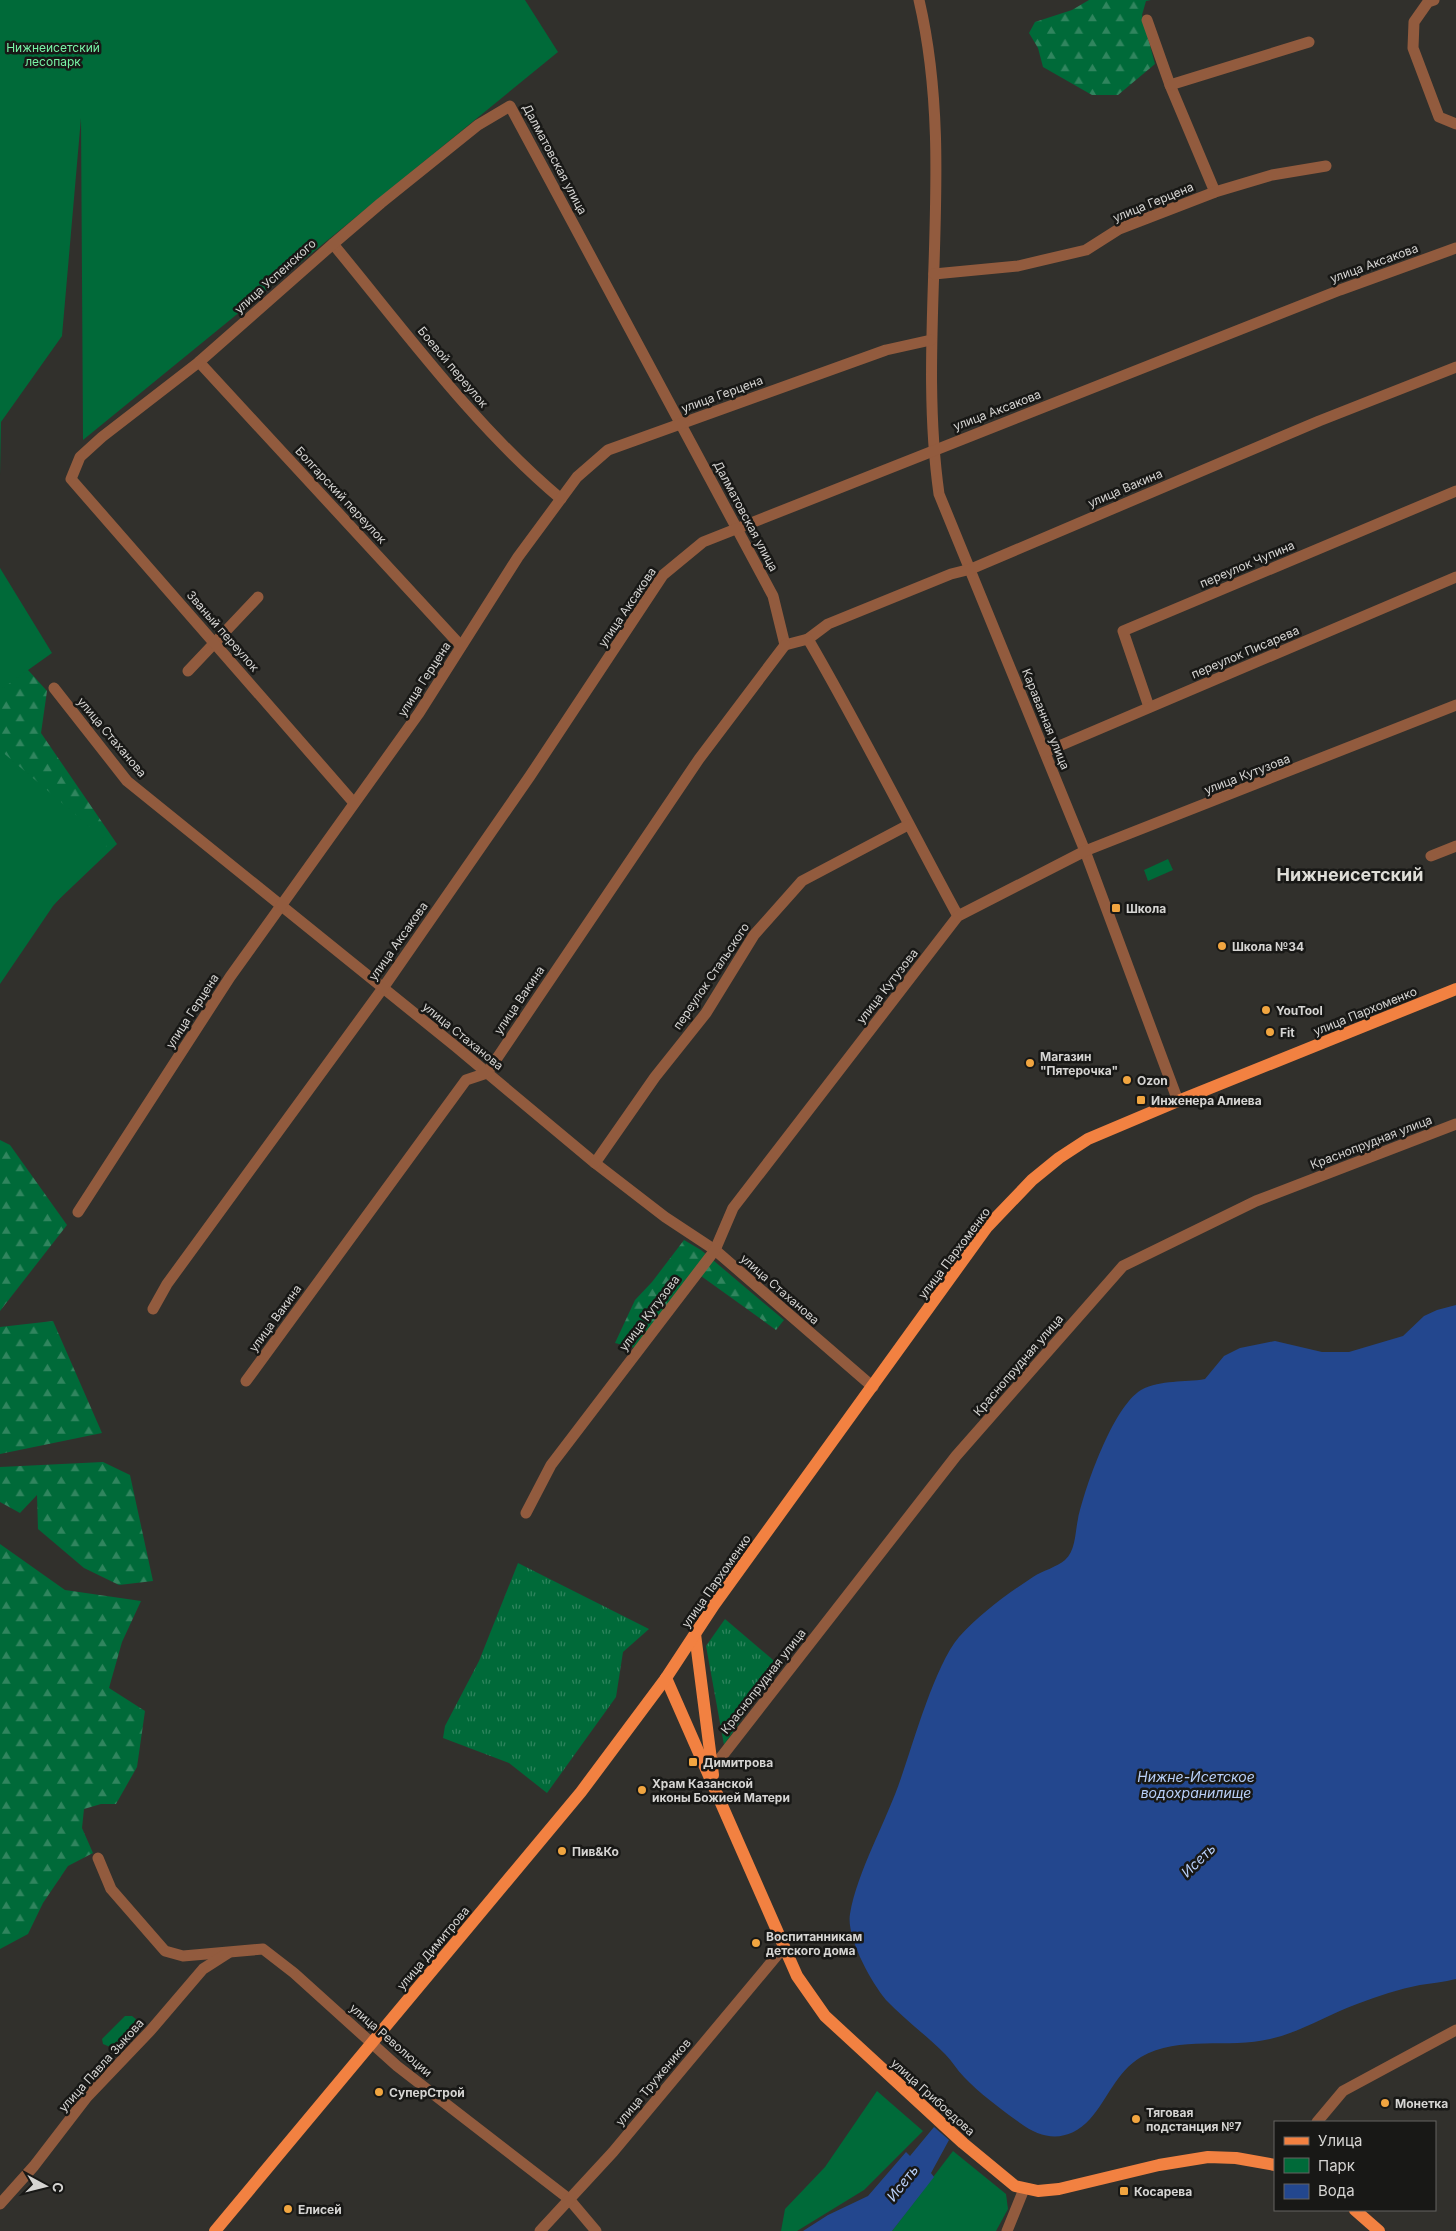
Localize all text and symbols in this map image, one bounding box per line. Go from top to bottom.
park label: Нижнеисетский лесопарк [6,40,100,69]
street label: Далматовская улица [519,101,591,217]
street label: улица Герцена [1110,179,1196,225]
street label: улица Успенского [231,235,319,317]
street label: улица Аксакова [1328,240,1420,286]
street label: Боевой переулок [415,323,492,411]
street label: улица Герцена [679,372,765,416]
street label: улица Аксакова [951,386,1043,434]
street label: Болгарский переулок [292,443,390,547]
street label: Далматовская улица [710,458,782,574]
street label: улица Вакина [1085,466,1165,510]
street label: переулок Чупина [1197,537,1297,591]
street label: улица Аксакова [595,564,659,650]
street label: Званый переулок [184,587,263,675]
street label: переулок Писарева [1189,622,1301,682]
street label: улица Герцена [394,639,454,719]
street label: Караванная улица [1019,666,1073,772]
street label: улица Стаханова [74,694,150,780]
street label: улица Кутузова [1202,751,1292,797]
district label: Нижнеисетский [1277,864,1423,885]
street label: улица Аксакова [365,899,431,983]
place label: Школа [1126,901,1166,916]
marker: Школа [1110,902,1122,914]
street label: переулок Стальского [670,920,752,1032]
place label: Школа №34 [1232,939,1304,954]
marker: Школа №34 [1216,940,1228,952]
street label: улица Кутузова [853,946,921,1026]
street label: улица Вакина [491,963,547,1037]
street label: улица Герцена [162,971,222,1051]
street label: улица Пархоменко [1311,983,1419,1039]
street label: улица Стаханова [420,999,506,1073]
place label: YouTool [1276,1003,1323,1018]
marker: YouTool [1260,1004,1272,1016]
place label: Fit [1280,1025,1295,1040]
marker: Fit [1264,1026,1276,1038]
place label: Магазин "Пятерочка" [1040,1049,1118,1078]
marker: Магазин "Пятерочка" [1024,1057,1036,1069]
place label: Ozon [1137,1073,1168,1088]
marker: Ozon [1121,1074,1133,1086]
place label: Инженера Алиева [1151,1093,1262,1108]
marker: Инженера Алиева [1135,1094,1147,1106]
street label: Краснопрудная улица [1308,1112,1434,1172]
street label: улица Пархоменко [915,1204,993,1302]
street label: улица Стаханова [737,1251,823,1327]
street label: улица Кутузова [616,1272,682,1354]
street label: улица Вакина [246,1281,304,1355]
street label: Краснопрудная улица [970,1311,1066,1419]
street label: улица Пархоменко [678,1531,754,1631]
street label: Краснопрудная улица [717,1625,809,1737]
place label: Димитрова [703,1755,773,1770]
marker: Димитрова [687,1756,699,1768]
water label: Нижне-Исетское водохранилище [1137,1768,1255,1801]
place label: Храм Казанской иконы Божией Матери [652,1776,790,1805]
marker: Храм Казанской иконы Божией Матери [636,1784,648,1796]
water label: Исеть [1177,1839,1219,1880]
place label: Пив&Ко [572,1844,619,1859]
marker: Пив&Ко [556,1845,568,1857]
street label: улица Димитрова [394,1903,472,1993]
place label: Воспитанникам детского дома [766,1929,862,1958]
marker: Воспитанникам детского дома [750,1937,762,1949]
street label: улица Революции [347,2000,435,2080]
street label: улица Павла Зыкова [55,2015,147,2115]
street label: улица Тружеников [612,2035,694,2129]
street label: улица Грибоедова [888,2055,978,2139]
place label: СуперСтрой [389,2085,465,2100]
marker: СуперСтрой [373,2086,385,2098]
place label: Монетка [1395,2096,1448,2111]
marker: Монетка [1379,2097,1391,2109]
place label: Тяговая подстанция №7 [1146,2105,1242,2134]
marker: Тяговая подстанция №7 [1130,2113,1142,2125]
legend [1274,2121,1436,2211]
text: Улица [1318,2131,1362,2150]
text: Парк [1318,2156,1355,2175]
north arrow [20,2161,70,2211]
water label: Исеть [883,2161,921,2204]
text: С [49,2181,67,2194]
text: Вода [1318,2181,1355,2200]
place label: Косарева [1134,2184,1192,2199]
marker: Косарева [1118,2185,1130,2197]
place label: Елисей [298,2202,342,2217]
marker: Елисей [282,2203,294,2215]

